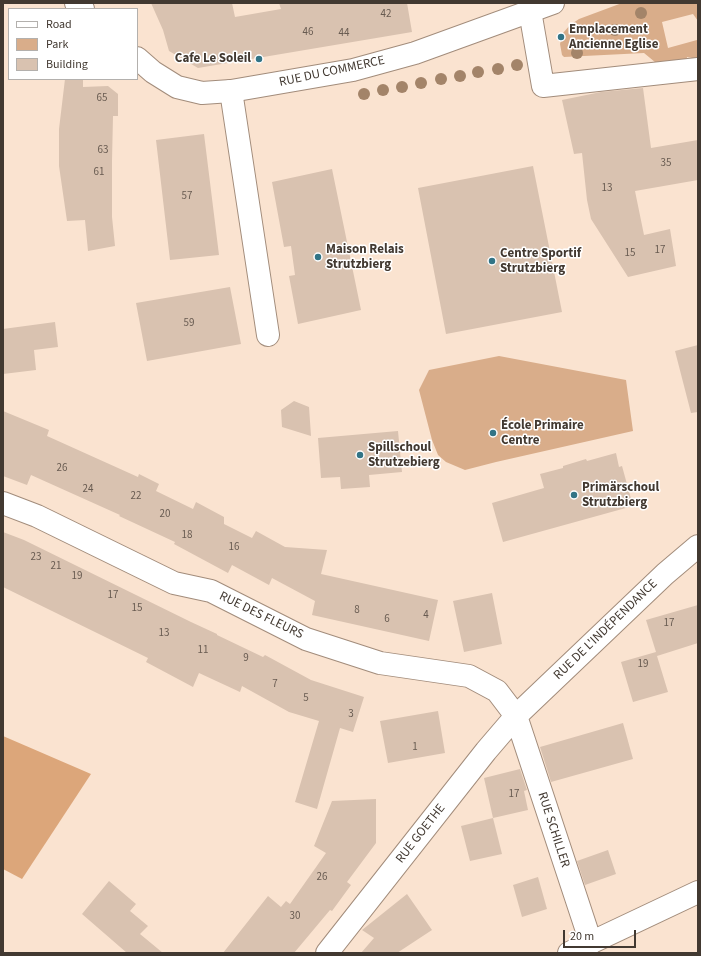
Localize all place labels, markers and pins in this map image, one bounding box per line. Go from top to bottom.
place label: Emplacement Ancienne Eglise [569,22,658,53]
marker: Emplacement Ancienne Eglise [556,32,566,42]
place label: Cafe Le Soleil [175,51,251,67]
marker: Cafe Le Soleil [254,54,264,64]
place label: Maison Relais Strutzbierg [326,242,404,273]
place label: Centre Sportif Strutzbierg [500,246,581,277]
marker: Maison Relais Strutzbierg [313,252,323,262]
marker: Centre Sportif Strutzbierg [487,256,497,266]
place label: École Primaire Centre [501,418,584,449]
marker: École Primaire Centre [488,428,498,438]
place label: Spillschoul Strutzebierg [368,440,440,471]
marker: Spillschoul Strutzebierg [355,450,365,460]
place label: Primärschoul Strutzbierg [582,480,659,511]
marker: Primärschoul Strutzbierg [569,490,579,500]

